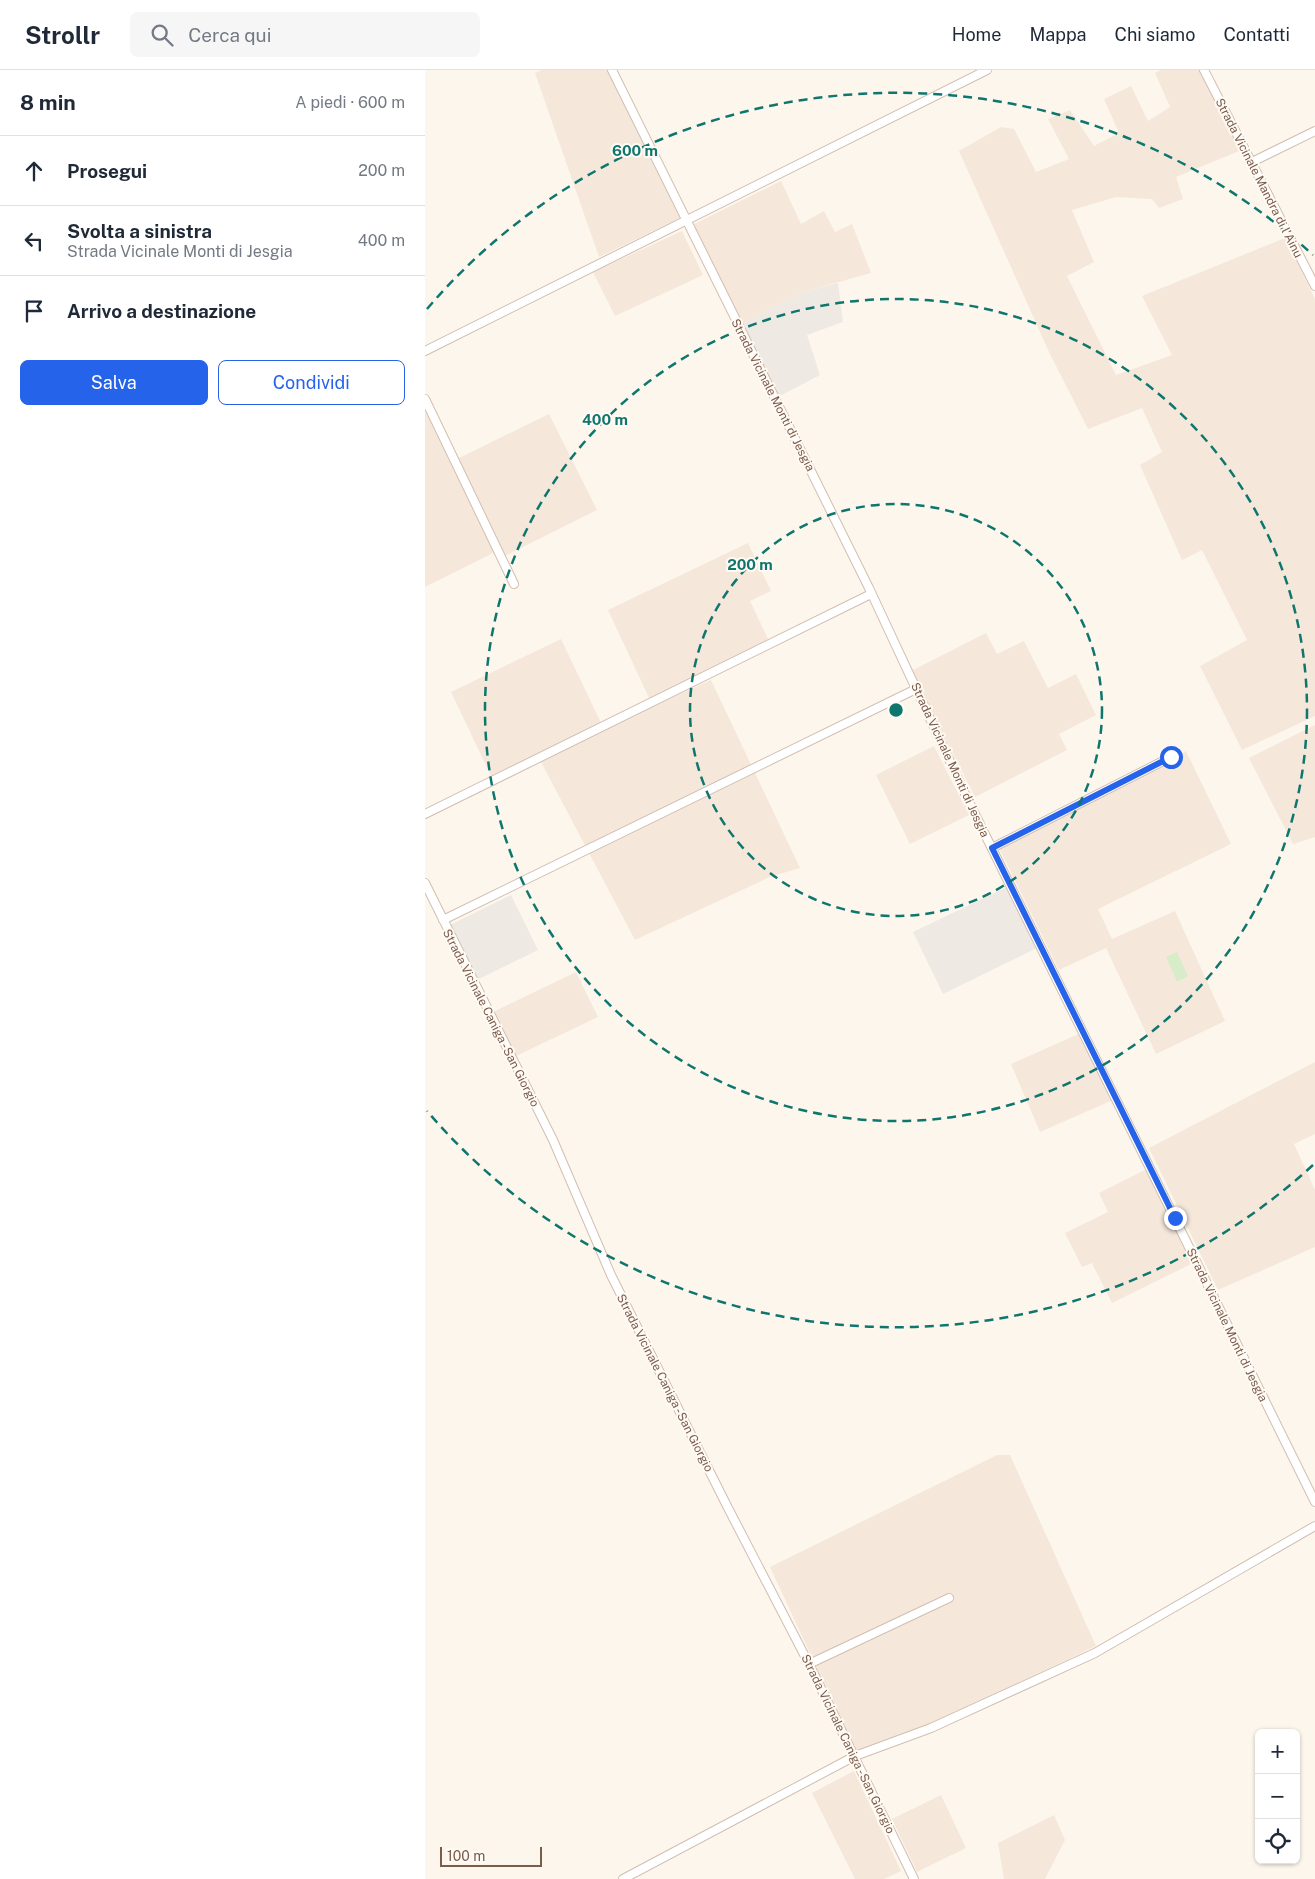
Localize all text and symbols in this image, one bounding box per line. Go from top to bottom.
search box [130,12,480,57]
text: Strollr [25,21,100,49]
icon: search [148,21,176,49]
text: Cerca qui [188,24,271,46]
text: Home [952,24,1001,45]
text: Mappa [1029,24,1087,45]
text: Chi siamo [1115,24,1195,45]
text: Contatti [1223,24,1290,45]
text: 8 min [20,90,76,115]
text: A piedi · 600 m [295,93,405,112]
street label: Strada Vicinale Mandra di l'Ainu [1213,96,1305,260]
text: 600 m [612,142,658,159]
icon: ahead [20,157,48,185]
text: Prosegui [67,160,147,182]
text: 200 m [358,161,405,180]
text: Svolta a sinistra [67,220,212,242]
icon: left [20,227,48,255]
text: 400 m [358,231,405,250]
text: Strada Vicinale Monti di Jesgia [67,242,293,261]
icon: arrive [20,297,48,325]
text: Arrivo a destinazione [67,300,256,322]
street label: Strada Vicinale Monti di Jesgia [728,316,818,474]
button: Salva [20,360,208,405]
button: Condividi [218,360,405,405]
text: 400 m [582,411,628,428]
text: 200 m [727,556,773,573]
street label: Strada Vicinale Monti di Jesgia [908,680,992,840]
centre of rings [887,701,905,719]
route start [1160,746,1183,769]
street label: Strada Vicinale Caniga - San Giorgio [440,927,542,1109]
route end [1164,1207,1187,1230]
street label: Strada Vicinale Monti di Jesgia [1184,1246,1270,1404]
street label: Strada Vicinale Caniga - San Giorgio [614,1292,716,1474]
street label: Strada Vicinale Caniga - San Giorgio [798,1652,898,1836]
map controls [1255,1729,1300,1864]
button: + [1255,1729,1300,1774]
button: − [1255,1774,1300,1819]
button: locate [1255,1819,1300,1864]
scale bar [440,1844,543,1867]
text: 100 m [447,1848,485,1864]

